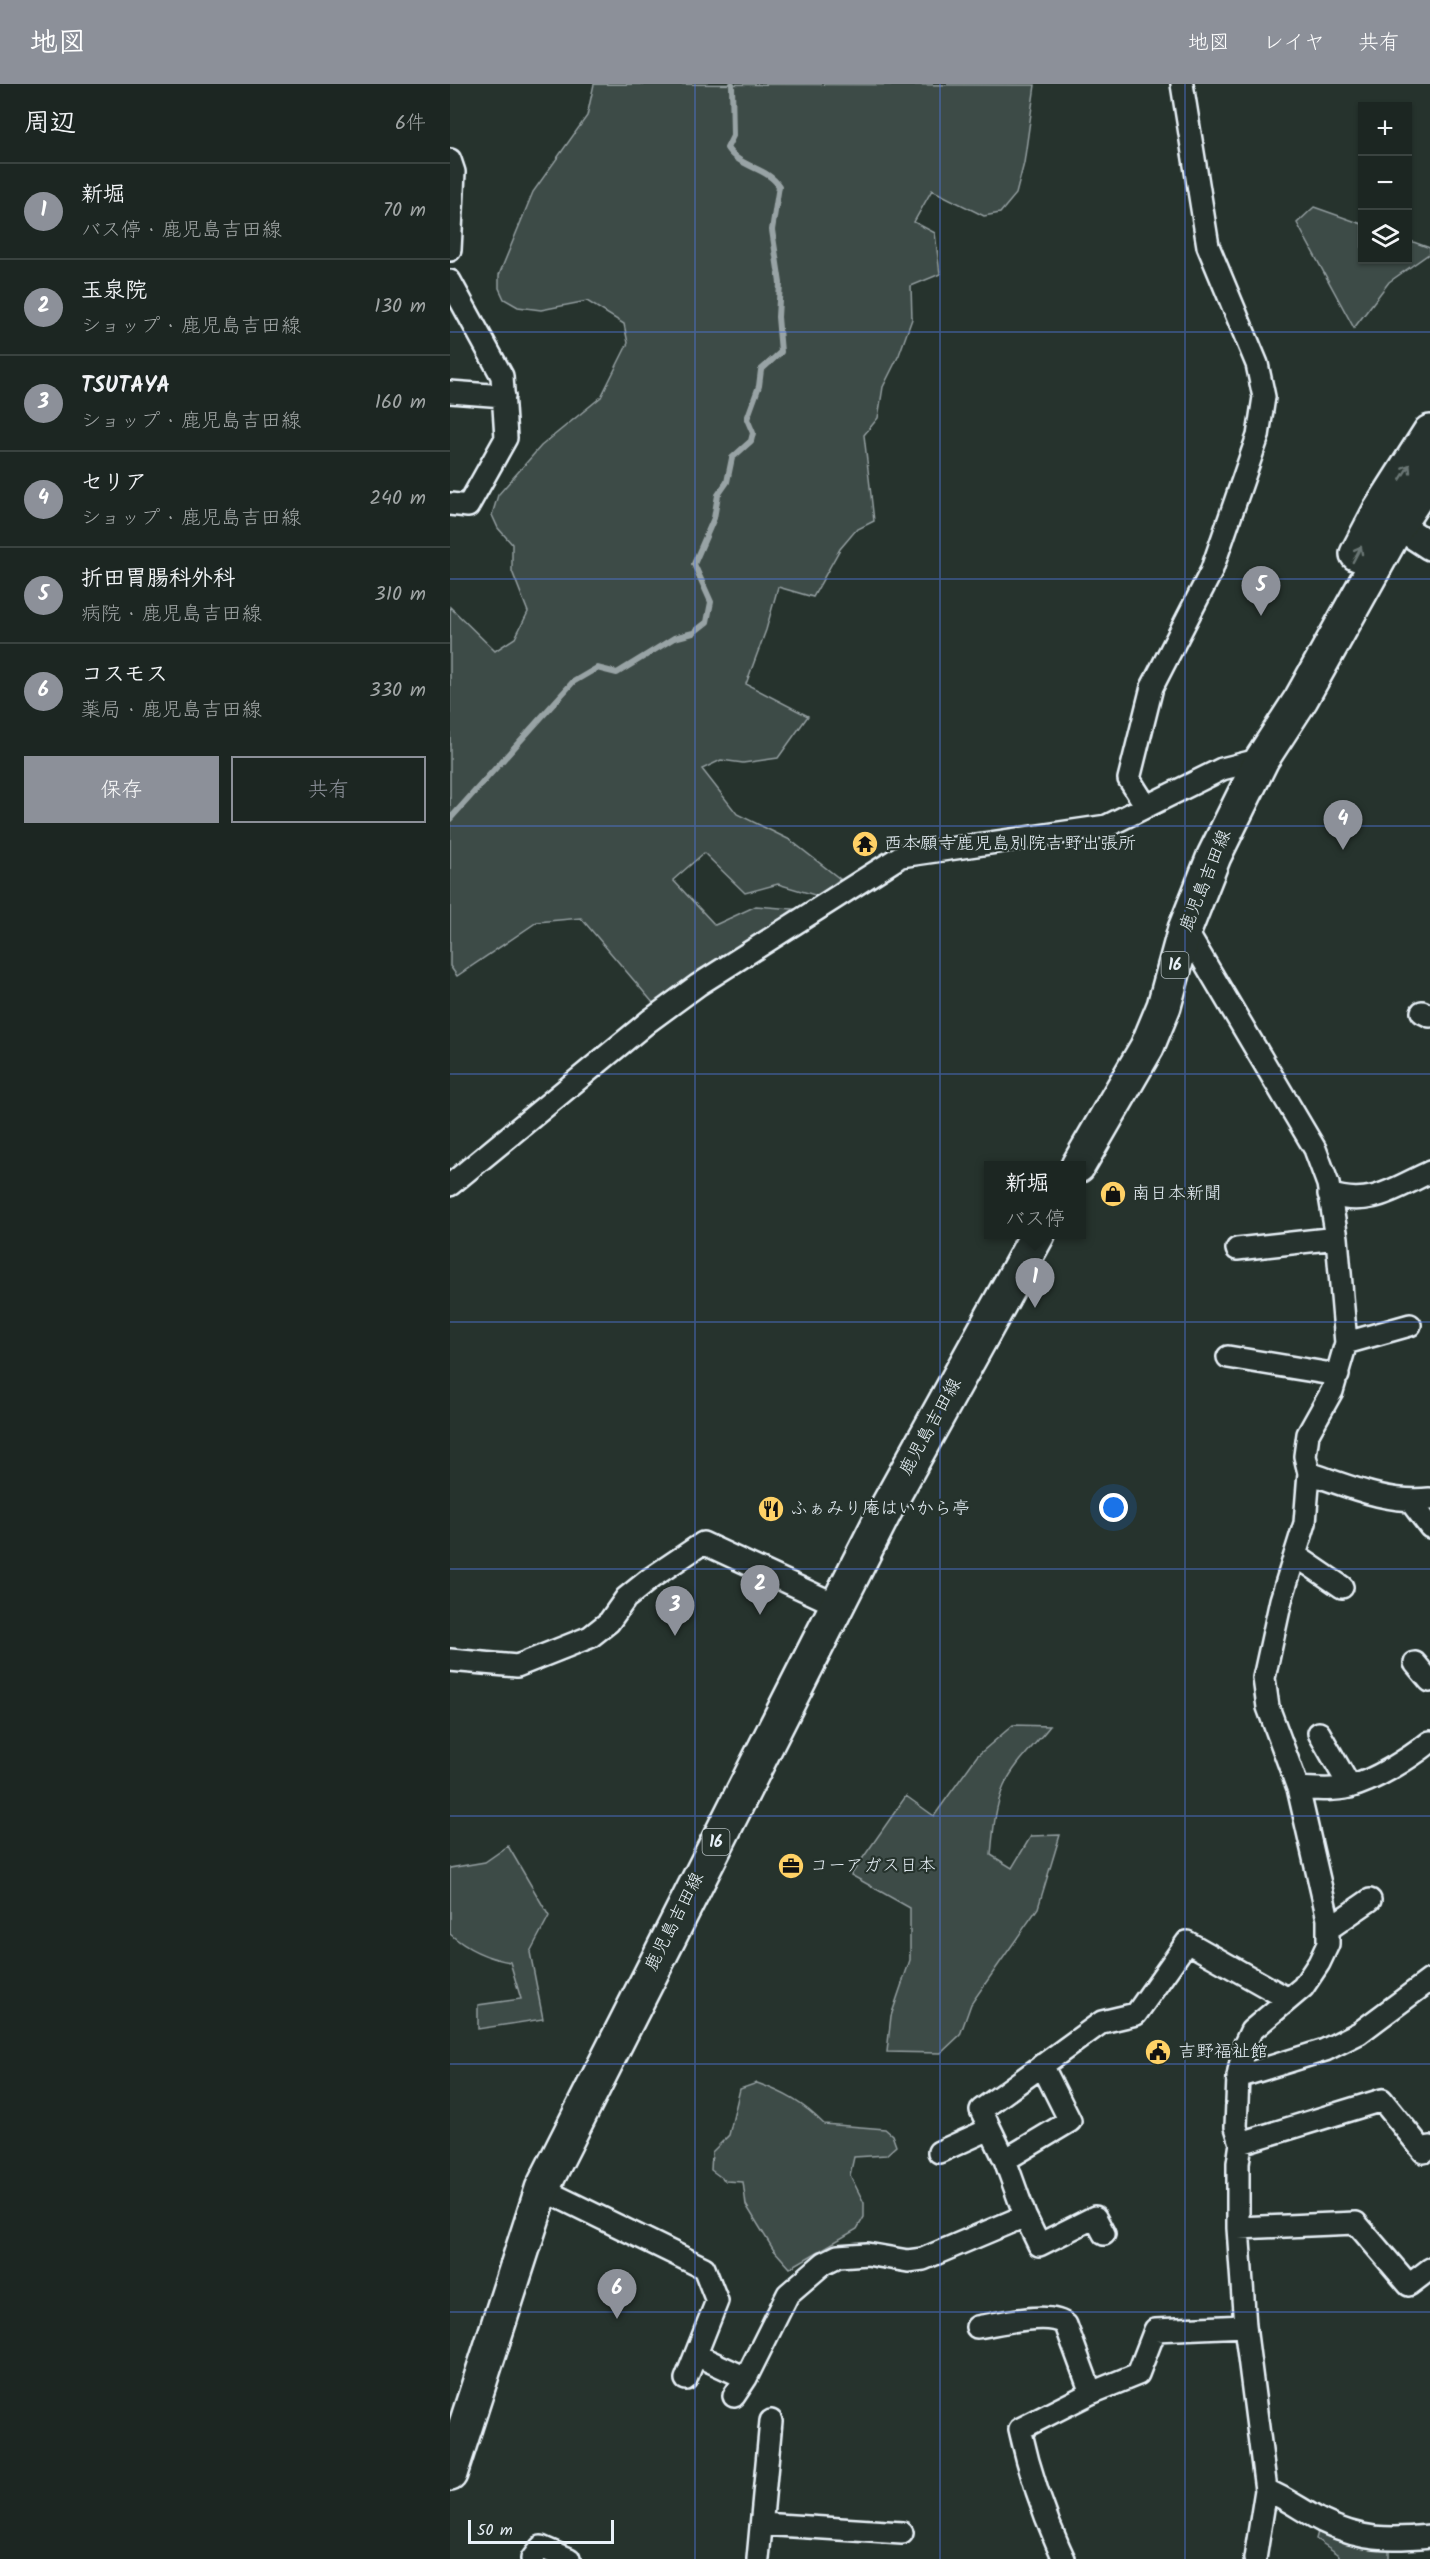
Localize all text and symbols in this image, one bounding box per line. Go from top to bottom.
text: 地図 [30,21,86,66]
text: 地図 [1188,27,1230,60]
text: レイヤ [1263,27,1325,60]
text: 共有 [1358,27,1400,60]
map controls [1358,102,1412,264]
button: + [1358,102,1412,156]
text: 周辺 [24,103,76,145]
text: 6件 [395,108,426,140]
button: − [1358,156,1412,210]
text: 新堀 [81,178,125,213]
text: 1 [40,195,47,227]
text: 70 m [383,195,426,227]
button: layers [1358,210,1412,264]
text: バス停 · 鹿児島吉田線 [81,215,282,247]
text: 玉泉院 [81,274,147,309]
text: 2 [38,291,49,323]
text: 130 m [374,291,426,323]
text: ショップ · 鹿児島吉田線 [81,311,301,343]
text: TSUTAYA [81,369,170,404]
text: 3 [38,387,49,419]
text: 160 m [375,387,426,419]
text: ショップ · 鹿児島吉田線 [81,406,301,438]
one-way arrow [1399,464,1411,481]
text: セリア [81,466,147,501]
text: 4 [38,483,49,515]
text: 240 m [369,483,426,515]
text: ショップ · 鹿児島吉田線 [81,503,301,535]
one-way arrow [1351,546,1363,563]
text: 折田胃腸科外科 [81,562,235,597]
pin: 5 [1242,566,1280,616]
text: 5 [38,579,49,611]
text: 310 m [374,579,426,611]
text: 病院 · 鹿児島吉田線 [81,599,262,631]
text: コスモス [81,658,168,693]
text: 6 [38,675,49,707]
text: 330 m [369,675,426,707]
text: 薬局 · 鹿児島吉田線 [81,695,262,727]
button: 保存 [24,756,219,823]
button: 共有 [231,756,426,823]
pin: 4 [1324,800,1362,850]
street label: 鹿児島吉田線 [1172,826,1240,936]
temple icon: 西本願寺鹿児島別院吉野出張所 [850,829,880,859]
place label: 西本願寺鹿児島別院吉野出張所 [884,830,1136,859]
road number: 16 [1162,952,1188,978]
popup [984,1161,1086,1239]
text: 新堀 [1005,1167,1049,1202]
shop icon: 南日本新聞 [1098,1179,1128,1209]
place label: 南日本新聞 [1132,1180,1222,1209]
text: バス停 [1005,1204,1065,1236]
pin: 1 [1016,1258,1054,1308]
street label: 鹿児島吉田線 [892,1373,970,1481]
your location [1099,1493,1128,1522]
restaurant icon: ふぁみり庵はいから亭 [756,1494,786,1524]
place label: ふぁみり庵はいから亭 [790,1495,970,1524]
pin: 2 [740,1566,780,1615]
pin: 3 [656,1586,694,1636]
road number: 16 [702,1829,730,1855]
office icon: コーアガス日本 [776,1851,806,1881]
place label: コーアガス日本 [810,1852,936,1881]
street label: 鹿児島吉田線 [638,1867,712,1977]
public building icon: 吉野福祉館 [1143,2037,1173,2067]
place label: 吉野福祉館 [1178,2038,1268,2067]
pin: 6 [598,2270,636,2319]
scale bar [468,2517,614,2544]
text: 50 m [477,2518,513,2543]

